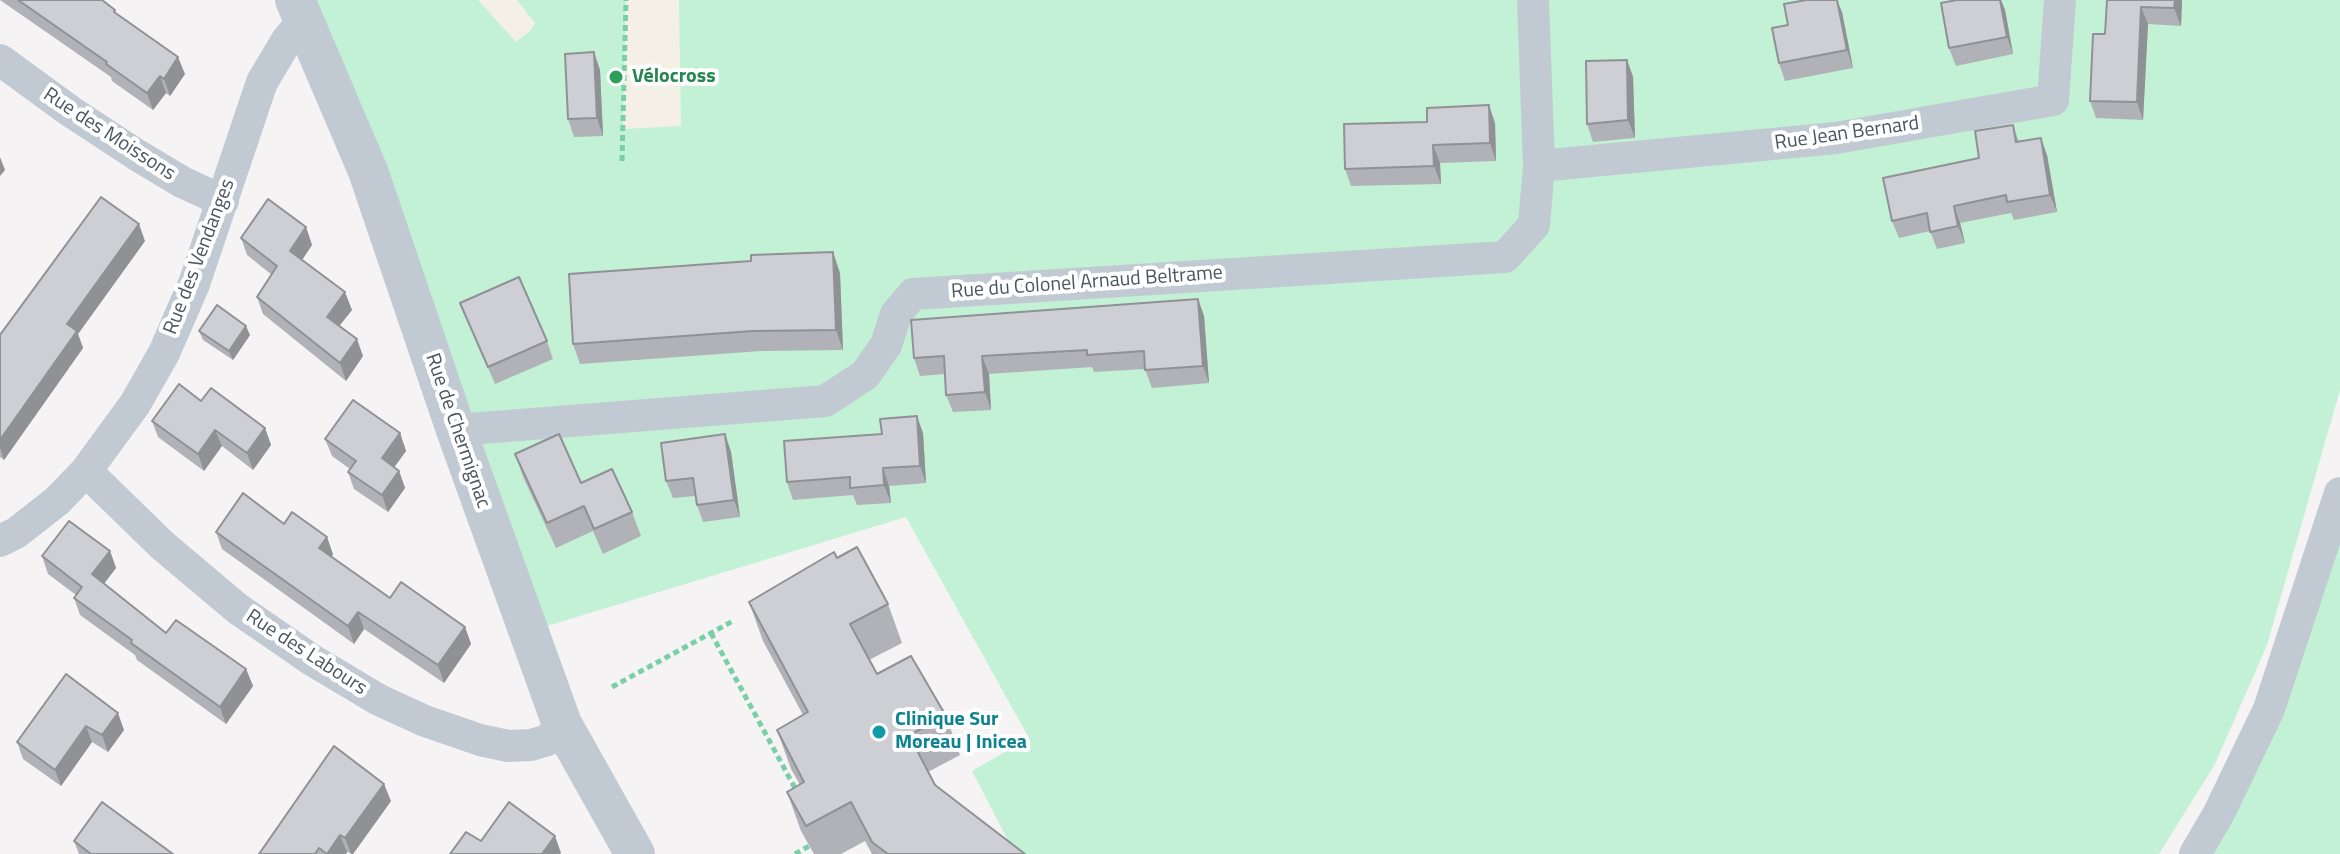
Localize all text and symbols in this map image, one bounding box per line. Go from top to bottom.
place label: Vélocross [632,65,716,89]
marker: Vélocross [607,68,625,86]
street label: Rue des Moissons [38,83,180,187]
street label: Rue Jean Bernard [1773,112,1921,156]
street label: Rue des Vendanges [159,176,241,338]
street label: Rue du Colonel Arnaud Beltrame [950,262,1224,304]
street label: Rue de Chermignac [419,351,495,511]
street label: Rue des Labours [241,605,371,701]
place label: Clinique Sur Moreau | Inicea [895,708,1027,755]
marker: Clinique Sur Moreau | Inicea [870,723,888,741]

